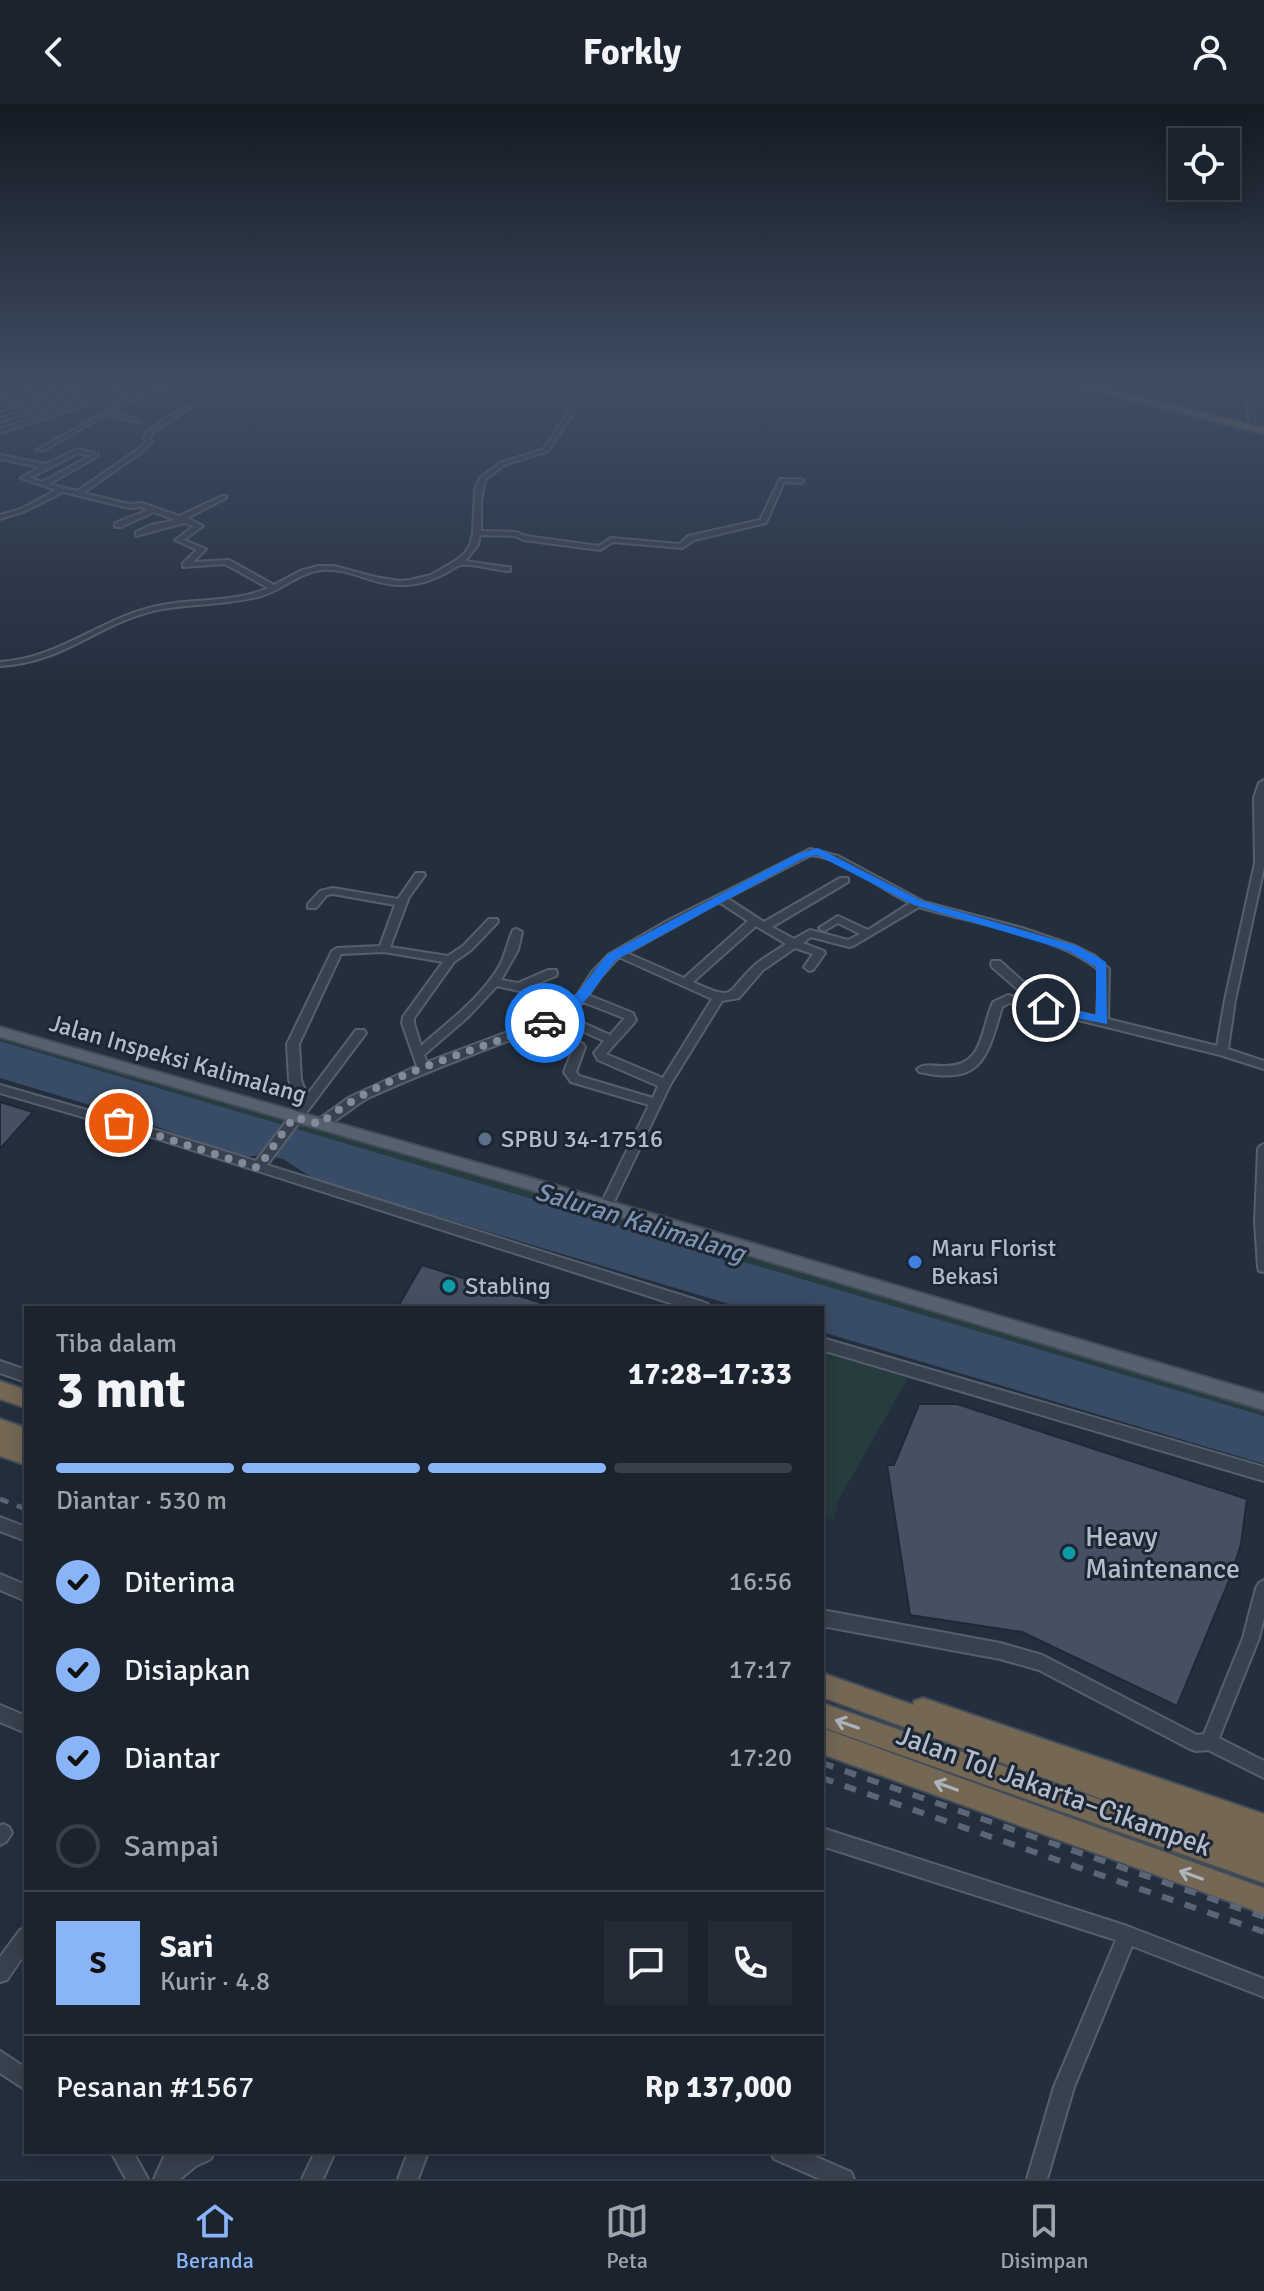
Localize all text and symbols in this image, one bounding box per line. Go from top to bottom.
icon: back [32,30,76,74]
text: Forkly [583,30,681,75]
icon: person [1188,30,1232,74]
map controls [1168,128,1240,200]
button: locate [1168,128,1240,200]
pin [1012,974,1080,1042]
courier [505,983,585,1063]
icon: home [1024,986,1068,1030]
icon: car [523,1001,567,1045]
street label: Jalan Inspeksi Kalimalang [46,1008,310,1110]
pin [85,1089,153,1157]
icon: bag [97,1101,141,1145]
place label: SPBU 34-17516 [501,1124,663,1154]
marker: SPBU 34-17516 [476,1130,494,1148]
water label: Saluran Kalimalang [531,1176,751,1271]
place label: Maru Florist Bekasi [931,1233,1056,1291]
marker: Maru Florist Bekasi [906,1253,924,1271]
place label: Stabling [465,1271,551,1301]
marker: Stabling [440,1277,458,1295]
text: Tiba dalam [56,1328,177,1360]
text: 17:28–17:33 [628,1356,792,1393]
text: 3 mnt [56,1358,185,1422]
text: Diantar · 530 m [56,1485,227,1517]
place label: Heavy Maintenance [1085,1520,1240,1586]
marker: Heavy Maintenance [1060,1544,1078,1562]
icon: check [56,1560,100,1604]
text: Diterima [124,1564,235,1601]
text: 16:56 [729,1566,792,1598]
icon: check [56,1648,100,1692]
text: Disiapkan [124,1652,251,1689]
text: 17:17 [729,1654,792,1686]
one-way arrow [835,1716,860,1730]
street label: Jalan Tol Jakarta–Cikampek [892,1718,1216,1864]
icon: check [56,1736,100,1780]
text: Diantar [124,1740,220,1777]
text: 17:20 [729,1742,792,1774]
one-way arrow [934,1778,959,1792]
text: Sampai [124,1828,219,1865]
one-way arrow [1179,1867,1204,1881]
button: chat [604,1921,688,2005]
button: phone [708,1921,792,2005]
text: Sari [160,1929,214,1966]
text: S [90,1945,106,1982]
text: Kurir · 4.8 [160,1966,270,1998]
text: Pesanan #1567 [56,2069,254,2106]
text: Rp 137,000 [645,2069,792,2106]
tab: Beranda [176,2199,254,2274]
tab: Peta [605,2199,649,2274]
tab: Disimpan [1000,2199,1088,2274]

